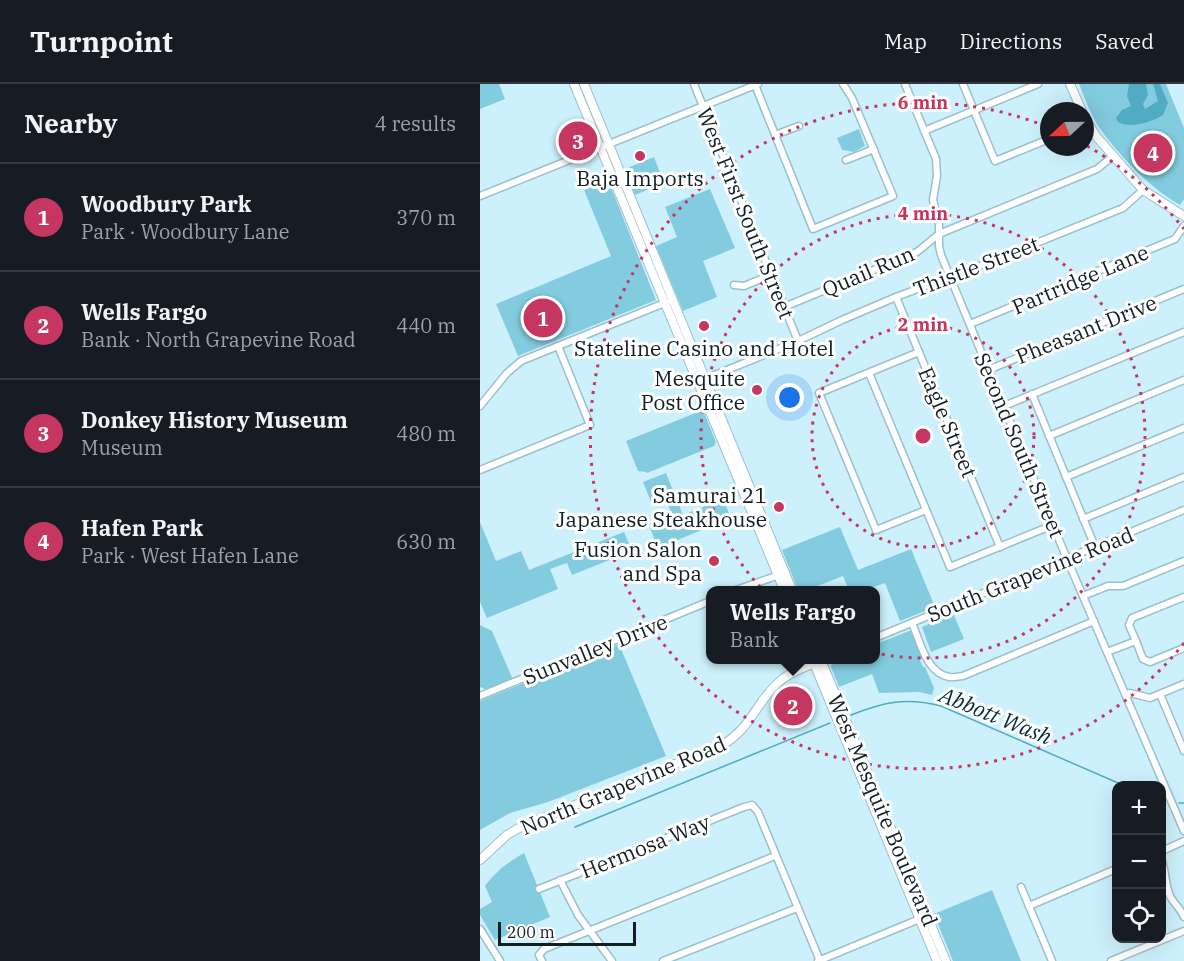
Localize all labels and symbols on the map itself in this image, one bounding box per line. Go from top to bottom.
text: 6 min [898,91,948,114]
north arrow [1040,102,1094,156]
street label: West First South Street [691,103,801,323]
pin: 3 [558,118,598,164]
pin: 4 [1134,130,1172,176]
marker: Baja Imports [633,149,647,163]
place label: Baja Imports [576,164,704,192]
text: 4 min [898,202,948,225]
street label: Thistle Street [909,229,1043,303]
street label: Partridge Lane [1007,238,1153,320]
street label: Quail Run [818,239,918,303]
street label: Pheasant Drive [1011,288,1161,370]
pin: 1 [524,296,562,340]
text: 2 min [898,313,948,336]
marker: Stateline Casino and Hotel [697,319,711,333]
place label: Stateline Casino and Hotel [574,334,834,362]
street label: Second South Street [968,348,1072,542]
street label: Eagle Street [912,362,984,482]
place label: Mesquite Post Office [641,364,745,416]
marker: Mesquite Post Office [750,383,764,397]
your location [775,383,804,412]
centre of rings [913,426,933,446]
place label: Samurai 21 Japanese Steakhouse [556,481,767,533]
marker: Samurai 21 Japanese Steakhouse [772,500,786,514]
street label: South Grapevine Road [923,520,1138,628]
place label: Fusion Salon and Spa [574,535,702,587]
marker: Fusion Salon and Spa [707,554,721,568]
street label: Sunvalley Drive [518,607,672,691]
water label: Abbott Wash [934,679,1056,751]
pin: 2 [774,684,812,728]
street label: West Mesquite Boulevard [821,690,945,931]
street label: North Grapevine Road [516,729,730,841]
street label: Hermosa Way [576,807,715,885]
scale bar [498,919,636,946]

